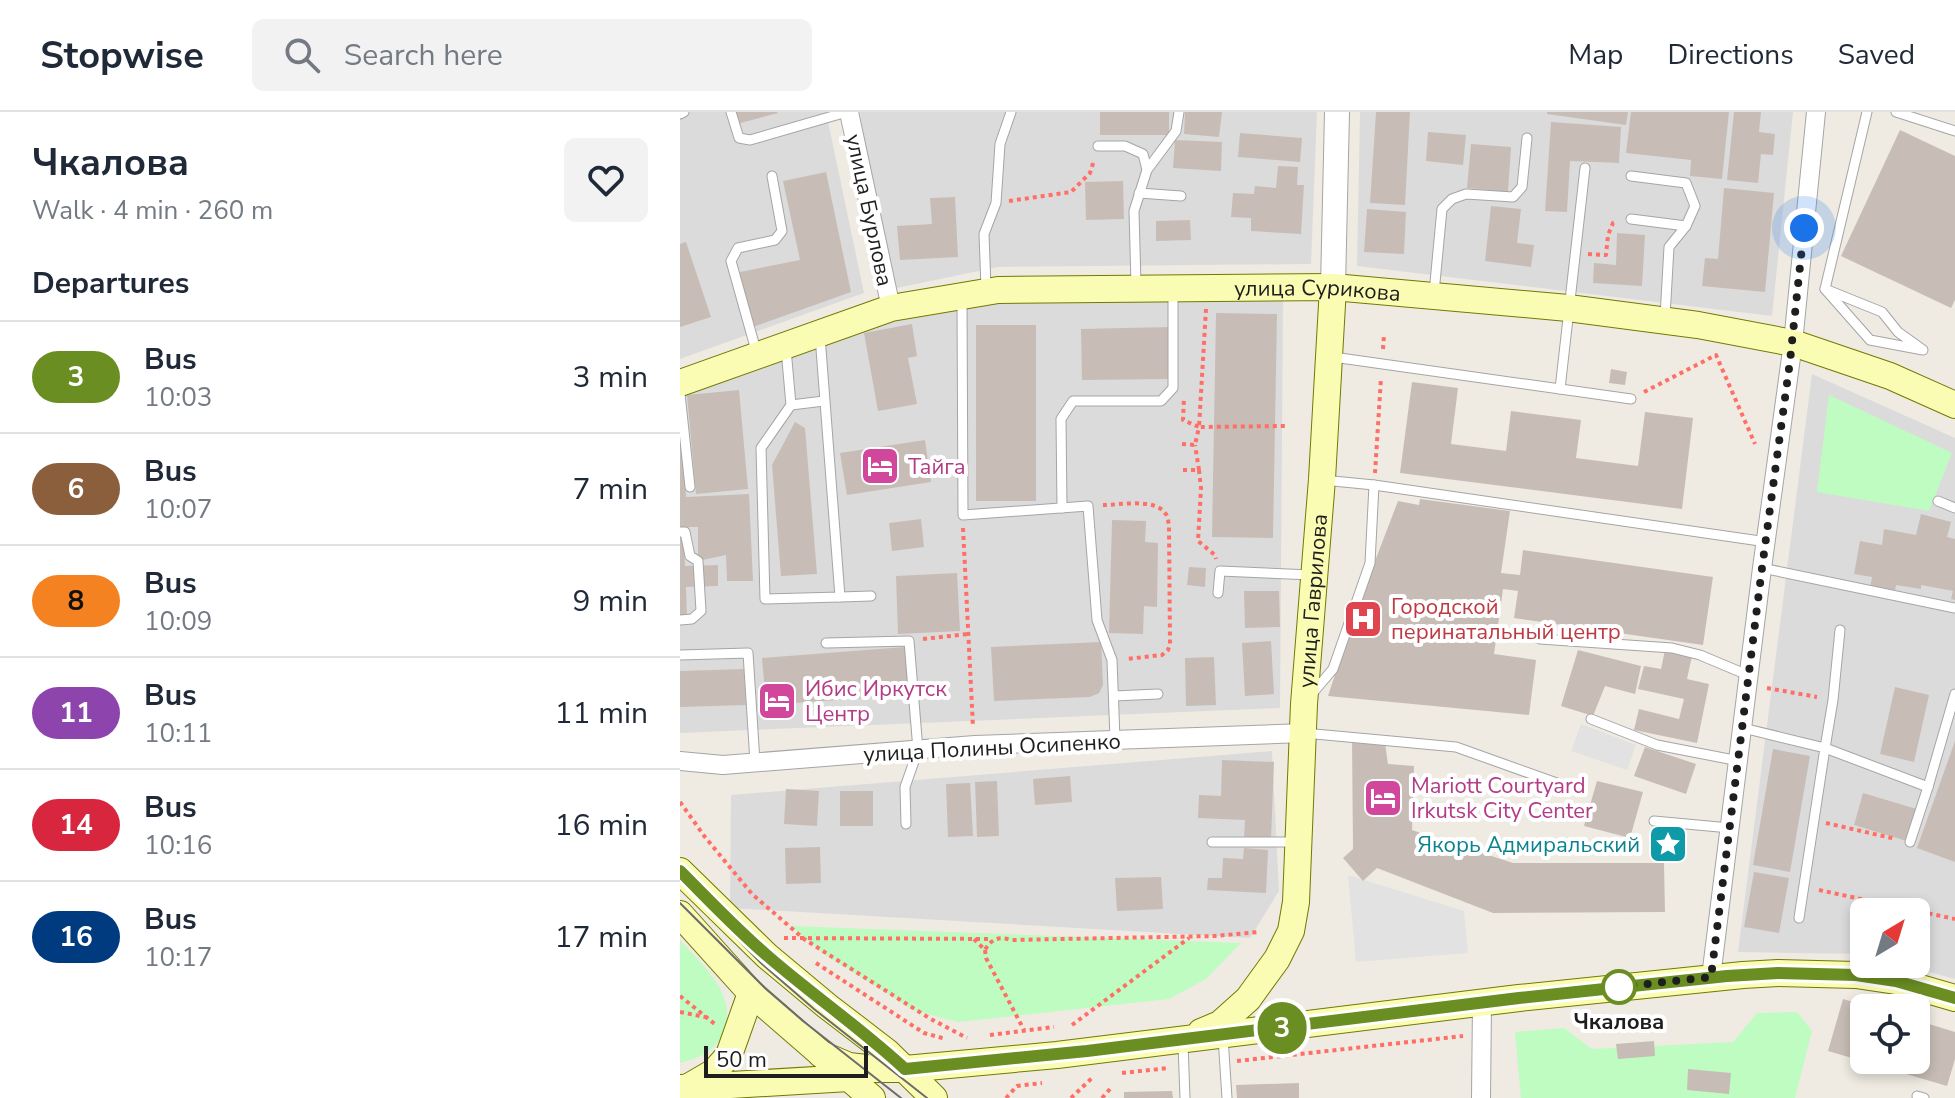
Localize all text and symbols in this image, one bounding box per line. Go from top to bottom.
search box [252,19,812,91]
text: Stopwise [40,30,204,81]
icon: search [280,33,324,77]
text: Search here [344,35,503,76]
text: Map [1568,36,1623,74]
text: Directions [1667,36,1794,74]
text: Saved [1838,36,1915,74]
street label: улица Бурлова [838,131,900,289]
text: Чкалова [32,137,189,188]
button: heart [564,138,648,222]
text: Walk · 4 min · 260 m [32,193,273,228]
your location [1784,208,1824,248]
text: Departures [32,263,189,304]
street label: улица Сурикова [1234,273,1402,309]
text: Bus [144,339,197,380]
text: 3 min [573,357,648,398]
text: 3 [68,358,84,396]
text: 10:03 [144,380,212,415]
hotel icon: Тайга [859,445,901,487]
text: Bus [144,451,197,492]
place label: Тайга [908,452,966,482]
text: 7 min [573,469,648,510]
text: 6 [68,470,84,508]
text: 10:07 [144,492,212,527]
street label: улица Гаврилова [1291,513,1335,689]
text: Bus [144,563,197,604]
text: 9 min [573,581,648,622]
text: 8 [68,582,84,620]
place label: Городской перинатальный центр [1391,592,1621,647]
hospital icon: Городской перинатальный центр [1342,598,1384,640]
text: 10:09 [144,604,212,639]
place label: Ибис Иркутск Центр [805,674,947,729]
text: Bus [144,675,197,716]
hotel icon: Ибис Иркутск Центр [756,680,798,722]
text: 11 min [555,693,648,734]
text: 11 [59,694,93,732]
text: 10:11 [144,716,212,751]
street label: улица Полины Осипенко [863,726,1122,770]
place label: Mariott Courtyard Irkutsk City Center [1411,771,1593,826]
hotel icon: Mariott Courtyard Irkutsk City Center [1362,777,1404,819]
text: Bus [144,787,197,828]
text: 16 min [555,805,648,846]
text: 14 [59,806,93,844]
place icon: Якорь Адмиральский [1647,823,1689,865]
text: 10:16 [144,828,212,863]
place label: Якорь Адмиральский [1417,830,1640,860]
north arrow [1850,898,1930,978]
map controls [1850,898,1930,1074]
text: Bus [144,899,197,940]
text: 17 min [555,917,648,958]
text: 16 [59,918,93,956]
text: 10:17 [144,940,212,975]
marker: Чкалова [1602,970,1636,1004]
button: locate [1850,994,1930,1074]
line badge: 3 [1256,1002,1308,1054]
place label: Чкалова [1574,1007,1664,1037]
text: 3 [1274,1009,1290,1047]
scale bar [704,1042,868,1078]
text: 50 m [716,1045,767,1075]

